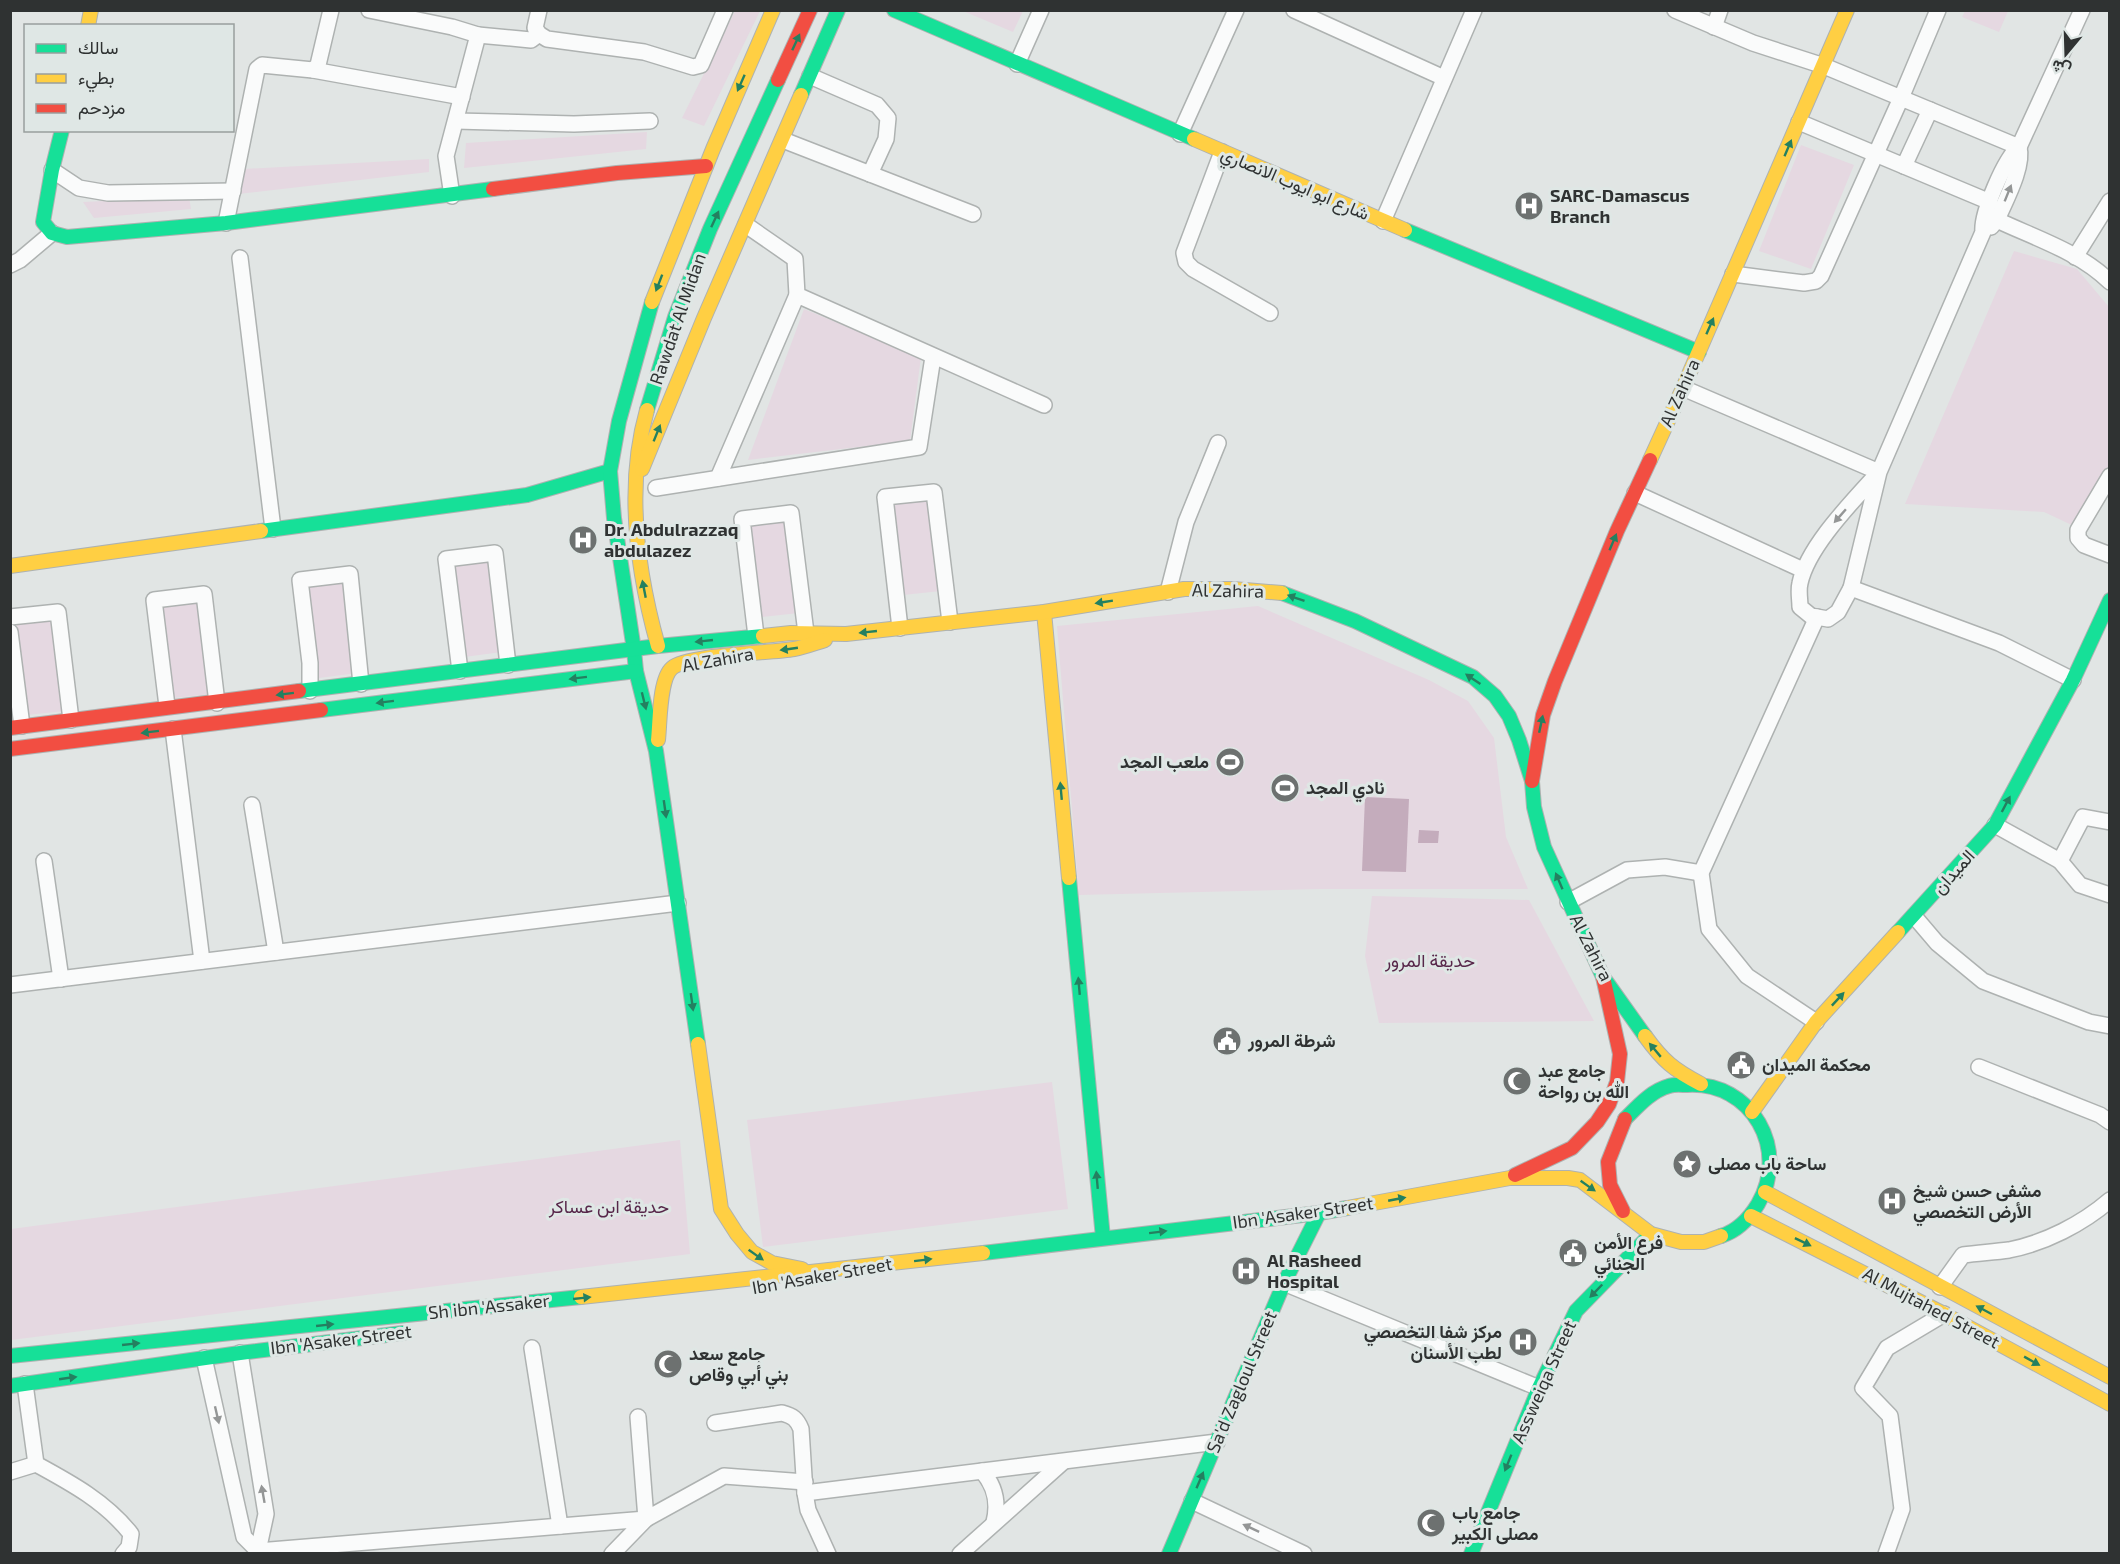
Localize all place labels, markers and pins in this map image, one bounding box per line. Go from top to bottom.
place label: SARC-Damascus Branch [1550,184,1689,227]
hospital icon: SARC-Damascus Branch [1513,190,1545,222]
place label: Dr. Abdulrazzaq abdulazez [604,518,738,561]
hospital icon: Dr. Abdulrazzaq abdulazez [567,524,599,556]
sports icon: ملعب المجد [1214,746,1246,778]
place label: ملعب المجد [1120,750,1209,773]
sports icon: نادي المجد [1269,772,1301,804]
place label: نادي المجد [1306,776,1385,803]
public building icon: شرطة المرور [1211,1025,1243,1057]
place label: شرطة المرور [1247,1029,1336,1052]
public building icon: محكمة الميدان [1725,1049,1757,1081]
place label: محكمة الميدان [1762,1053,1871,1076]
place label: جامع عبد الله بن رواحة [1538,1059,1629,1103]
mosque icon: جامع عبد الله بن رواحة [1501,1065,1533,1097]
place icon: ساحة باب مصلى [1671,1148,1703,1180]
place label: ساحة باب مصلى [1708,1152,1826,1175]
place label: مشفى حسن شيخ الأرض التخصصي [1913,1179,2042,1227]
hospital icon: مشفى حسن شيخ الأرض التخصصي [1876,1185,1908,1217]
place label: فرع الأمن الجنائي [1594,1231,1663,1279]
public building icon: فرع الأمن الجنائي [1557,1237,1589,1269]
place label: Al Rasheed Hospital [1267,1249,1361,1292]
hospital icon: Al Rasheed Hospital [1230,1255,1262,1287]
place label: مركز شفا التخصصي لطب الأسنان [1364,1320,1502,1364]
hospital icon: مركز شفا التخصصي لطب الأسنان [1507,1326,1539,1358]
place label: جامع سعد بني أبي وقاص [689,1342,788,1390]
mosque icon: جامع سعد بني أبي وقاص [652,1348,684,1380]
place label: جامع باب مصلى الكبير [1451,1501,1539,1545]
mosque icon: جامع باب مصلى الكبير [1415,1507,1447,1539]

